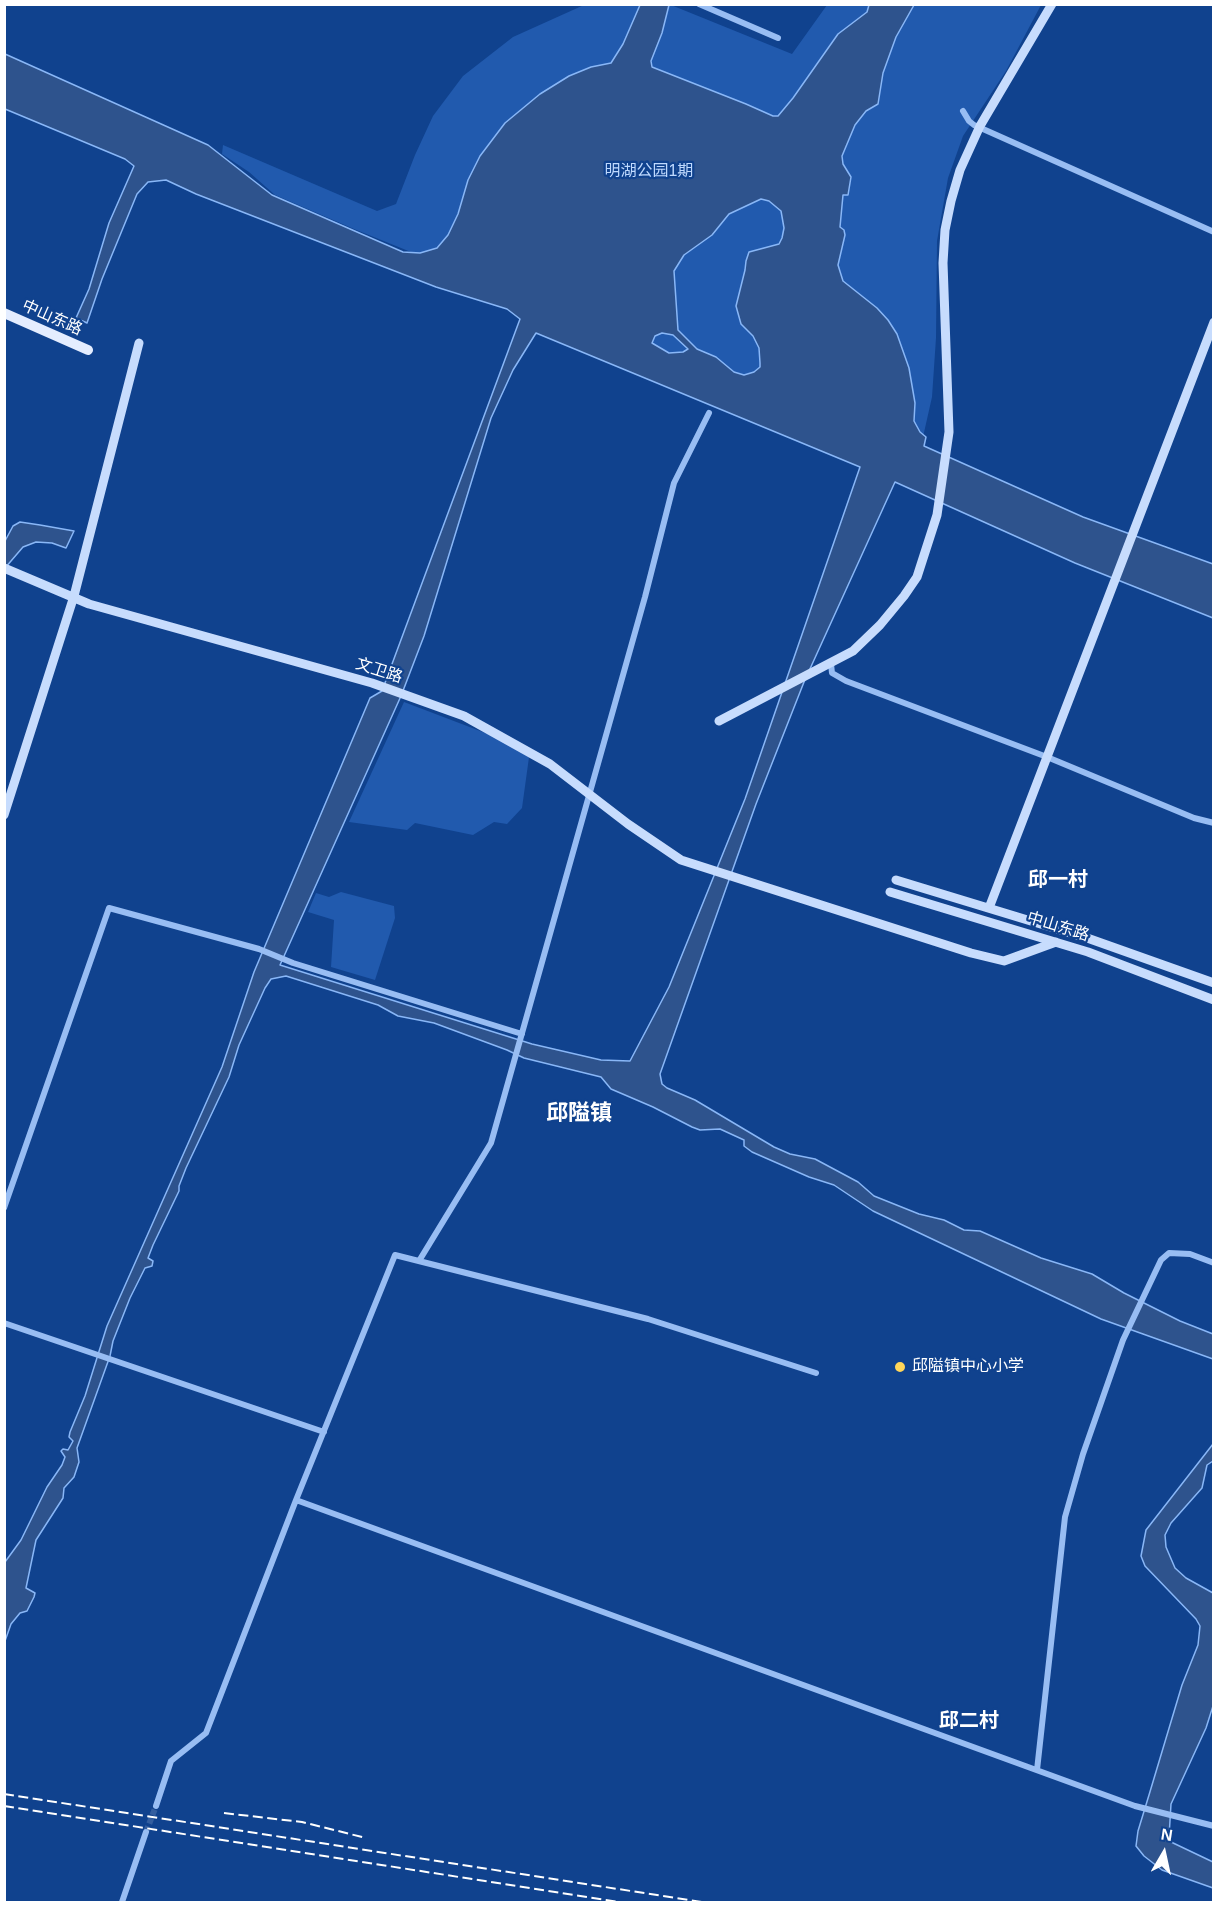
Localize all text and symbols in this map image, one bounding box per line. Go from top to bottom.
park label: 明湖公园1期 [605,162,693,182]
street label: 中山东路 [19,296,85,340]
street label: 文卫路 [353,654,405,688]
district label: 邱一村 [1028,868,1088,892]
street label: 中山东路 [1025,908,1091,946]
district label: 邱隘镇 [546,1101,612,1127]
place label: 邱隘镇中心小学 [912,1357,1024,1377]
marker: 邱隘镇中心小学 [893,1360,907,1374]
district label: 邱二村 [939,1709,999,1733]
north arrow [1134,1823,1194,1883]
text: N [1160,1825,1174,1844]

